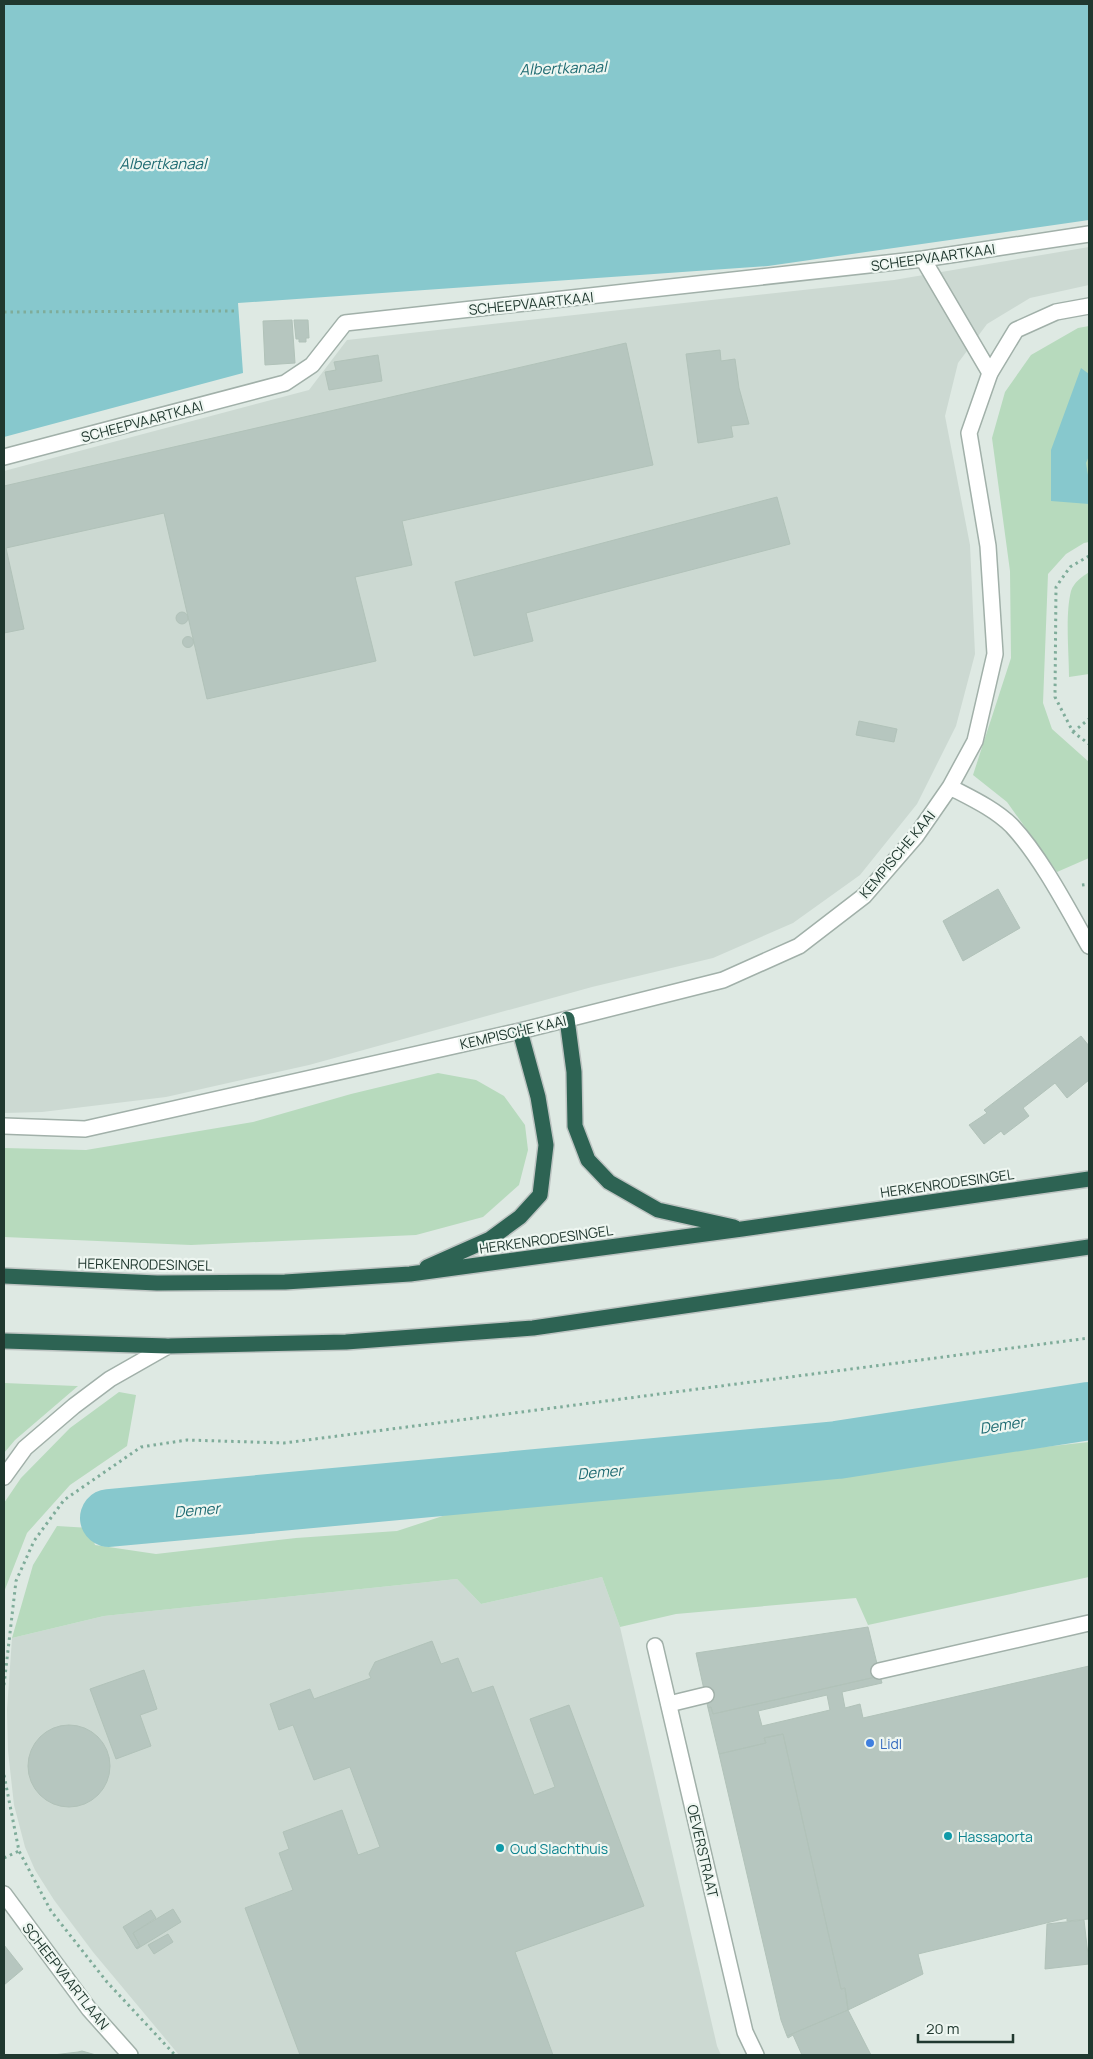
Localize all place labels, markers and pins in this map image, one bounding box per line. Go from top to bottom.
place label: Lidl [880,1734,902,1753]
marker: Lidl [864,1737,876,1749]
place label: Hassaporta [958,1827,1033,1846]
marker: Hassaporta [942,1830,954,1842]
place label: Oud Slachthuis [510,1839,608,1858]
marker: Oud Slachthuis [494,1842,506,1854]

